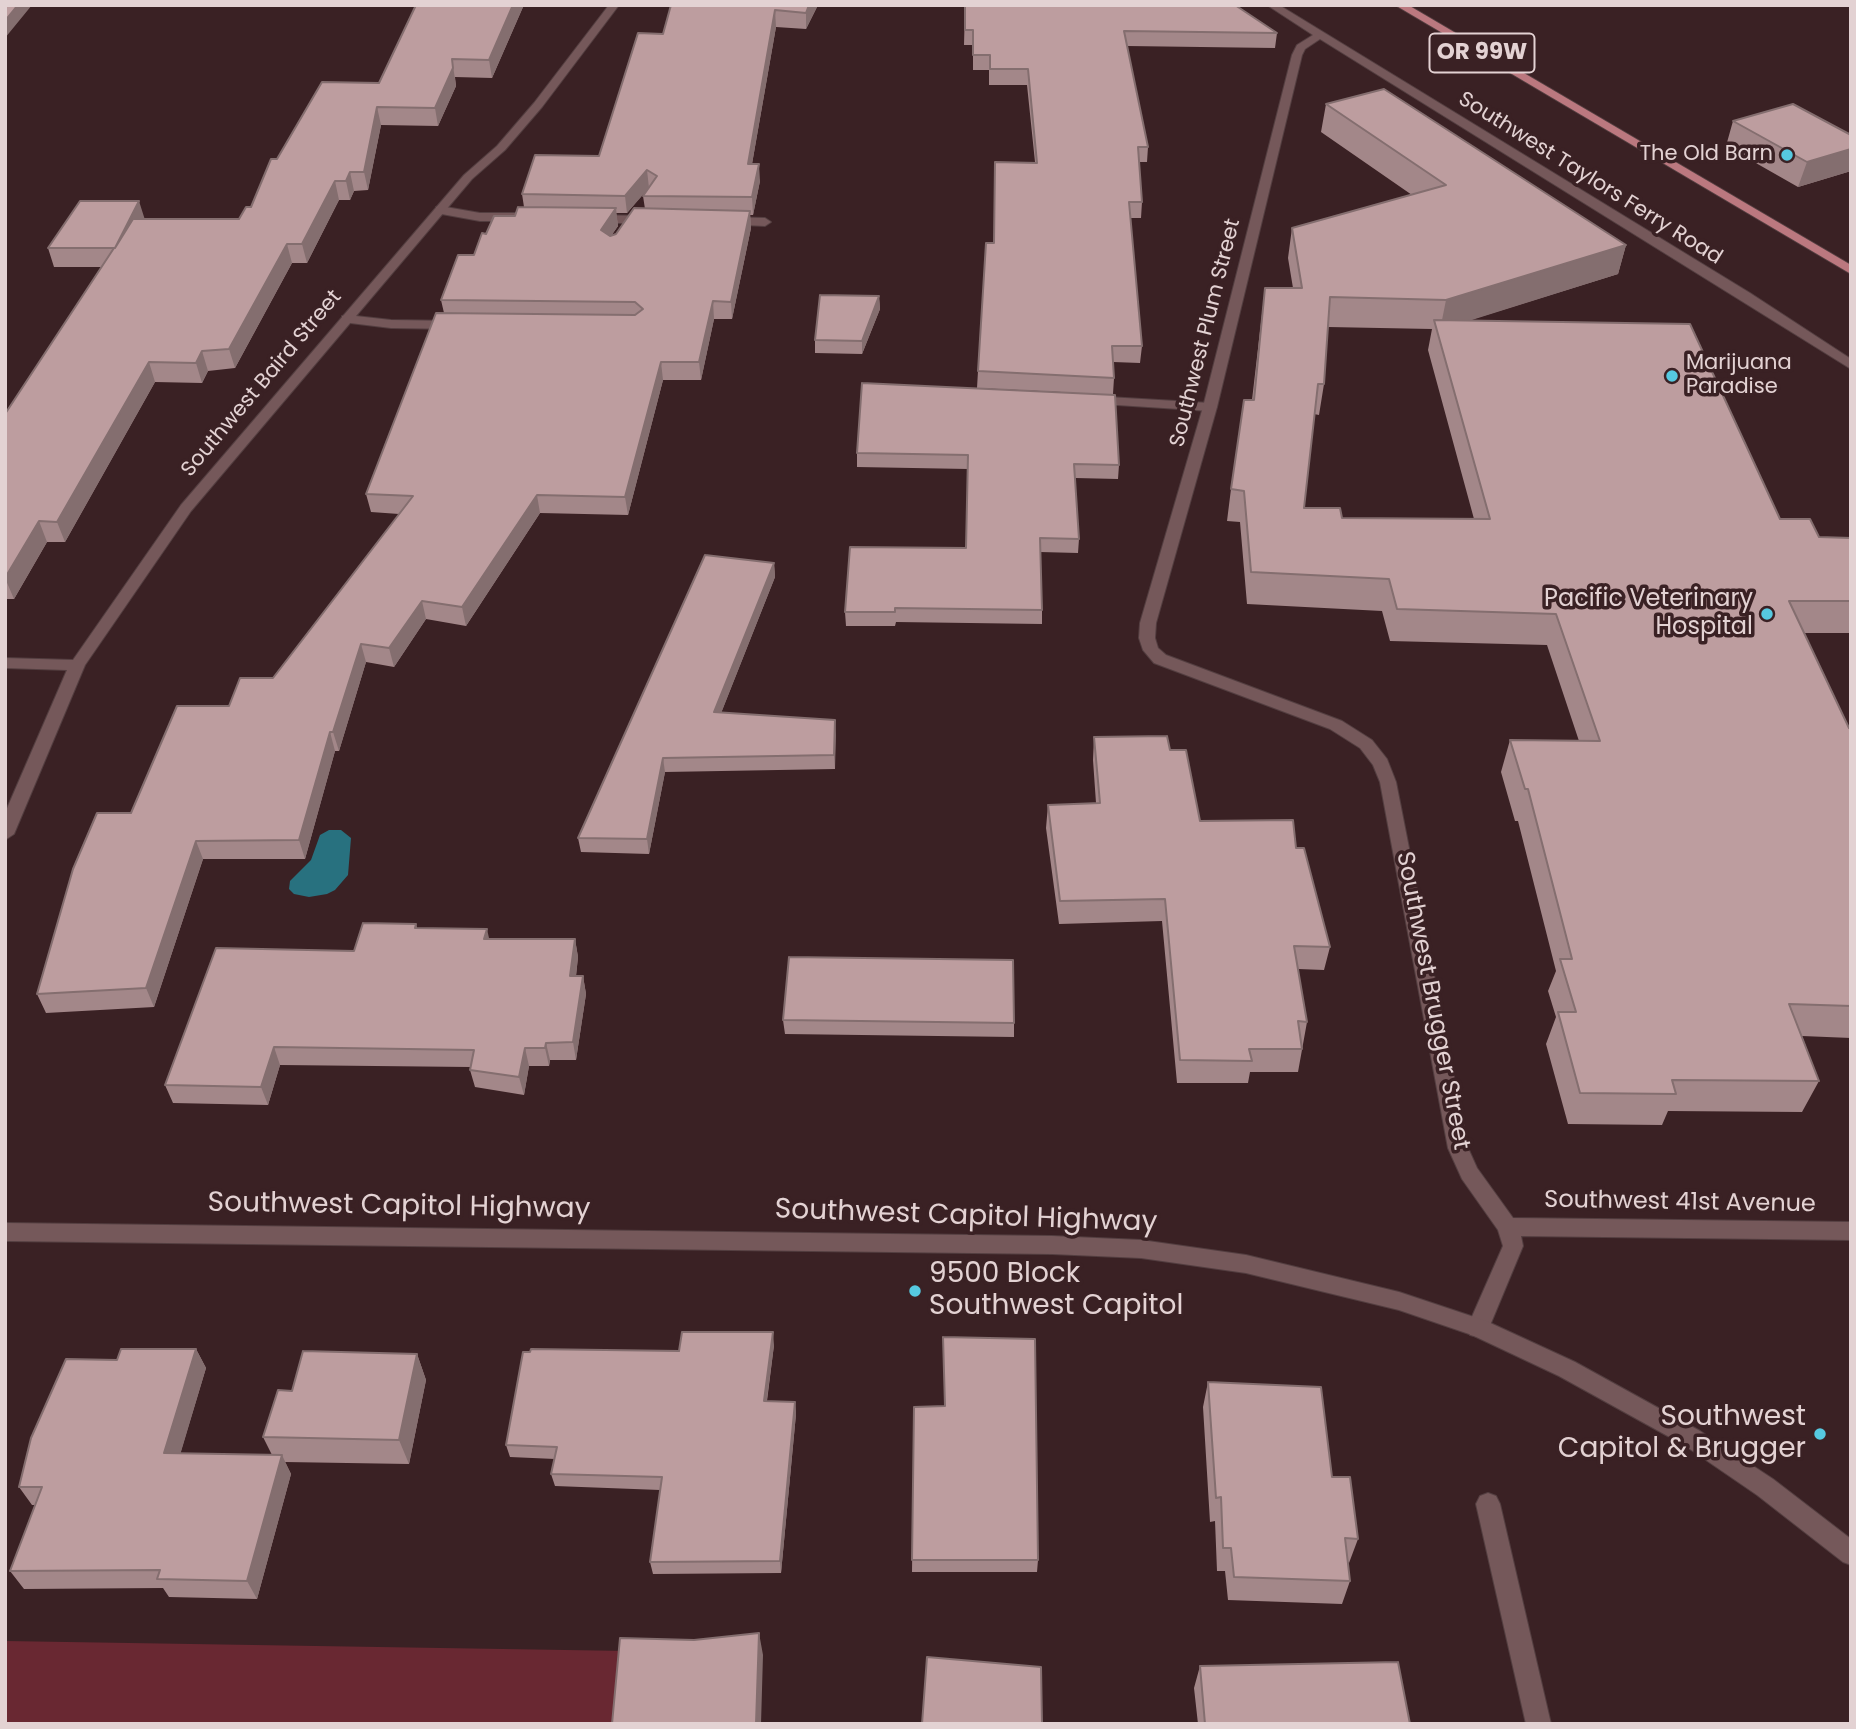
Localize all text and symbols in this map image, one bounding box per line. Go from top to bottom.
road number: OR 99W [1430,34,1534,72]
street label: Southwest Taylors Ferry Road [1453,87,1727,271]
place label: The Old Barn [1640,142,1773,168]
marker: The Old Barn [1779,147,1795,163]
street label: Southwest Plum Street [1165,216,1247,450]
street label: Southwest Baird Street [176,285,348,483]
place label: Marijuana Paradise [1686,351,1792,401]
marker: Marijuana Paradise [1664,368,1680,384]
place label: Pacific Veterinary Hospital [1544,586,1753,642]
marker: Pacific Veterinary Hospital [1759,606,1775,622]
street label: Southwest Brugger Street [1389,849,1475,1153]
street label: Southwest 41st Avenue [1544,1186,1816,1220]
street label: Southwest Capitol Highway [207,1187,591,1227]
street label: Southwest Capitol Highway [774,1194,1158,1240]
place label: 9500 Block Southwest Capitol [929,1258,1183,1324]
marker: 9500 Block Southwest Capitol [907,1283,923,1299]
place label: Southwest Capitol & Brugger [1558,1401,1806,1467]
marker: Southwest Capitol & Brugger [1812,1426,1828,1442]

